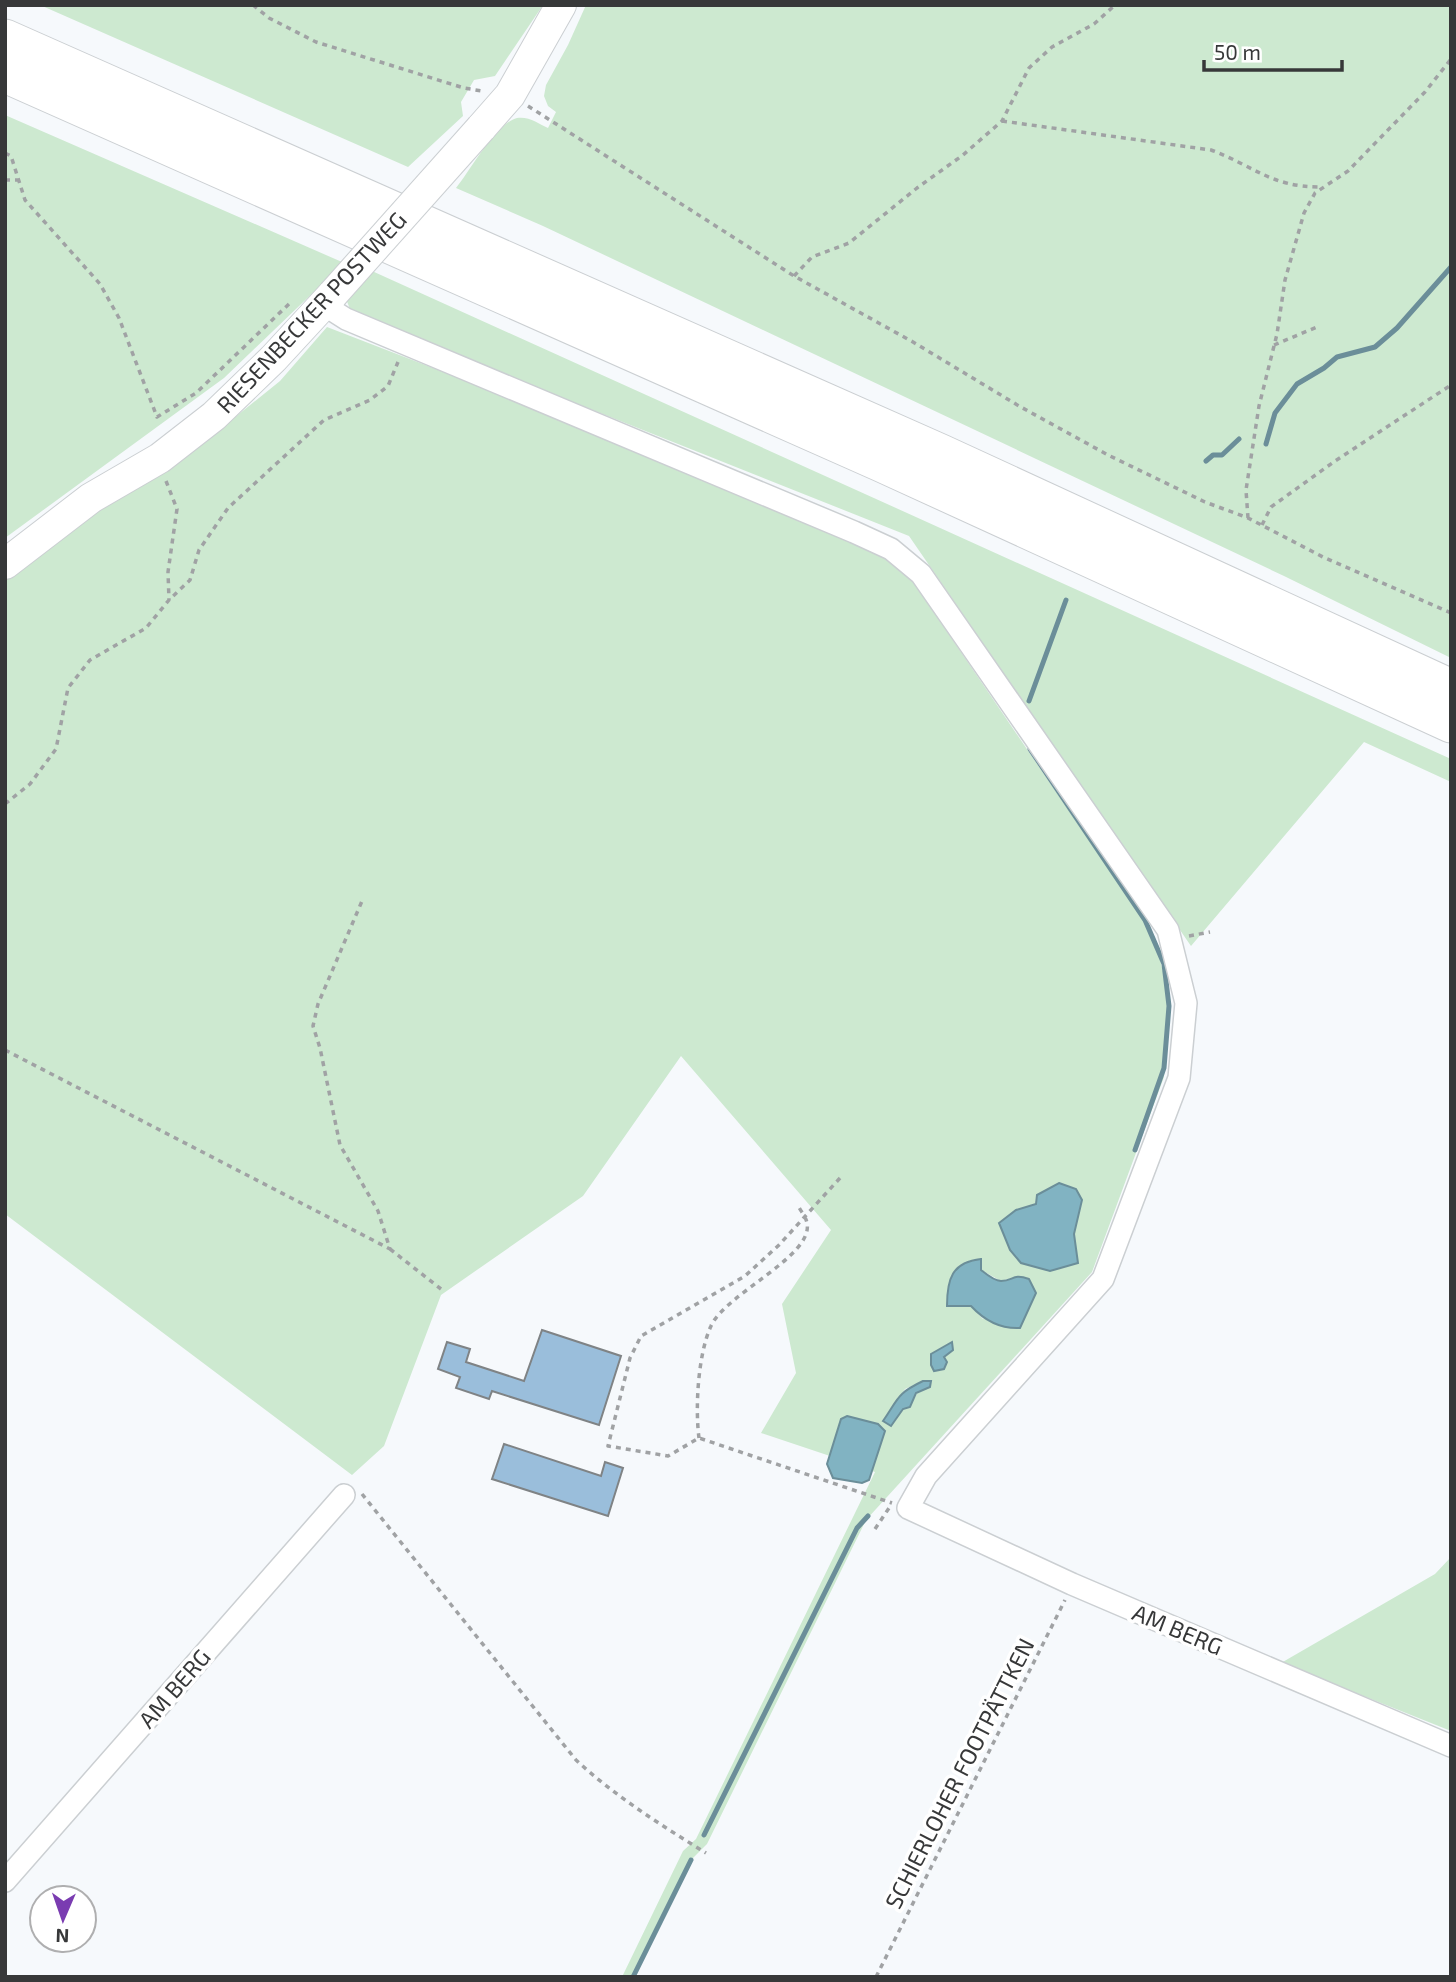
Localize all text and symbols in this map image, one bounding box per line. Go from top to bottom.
scale bar [1204,28,1342,72]
text: 50 m [1214,39,1261,64]
street label: RIESENBECKER POSTWEG [210,206,412,418]
street label: AM BERG [1129,1597,1227,1661]
street label: SCHIERLOHER FOOTPÄTTKEN [878,1633,1040,1913]
street label: AM BERG [132,1643,216,1733]
north arrow [28,1884,98,1954]
text: N [55,1925,70,1948]

